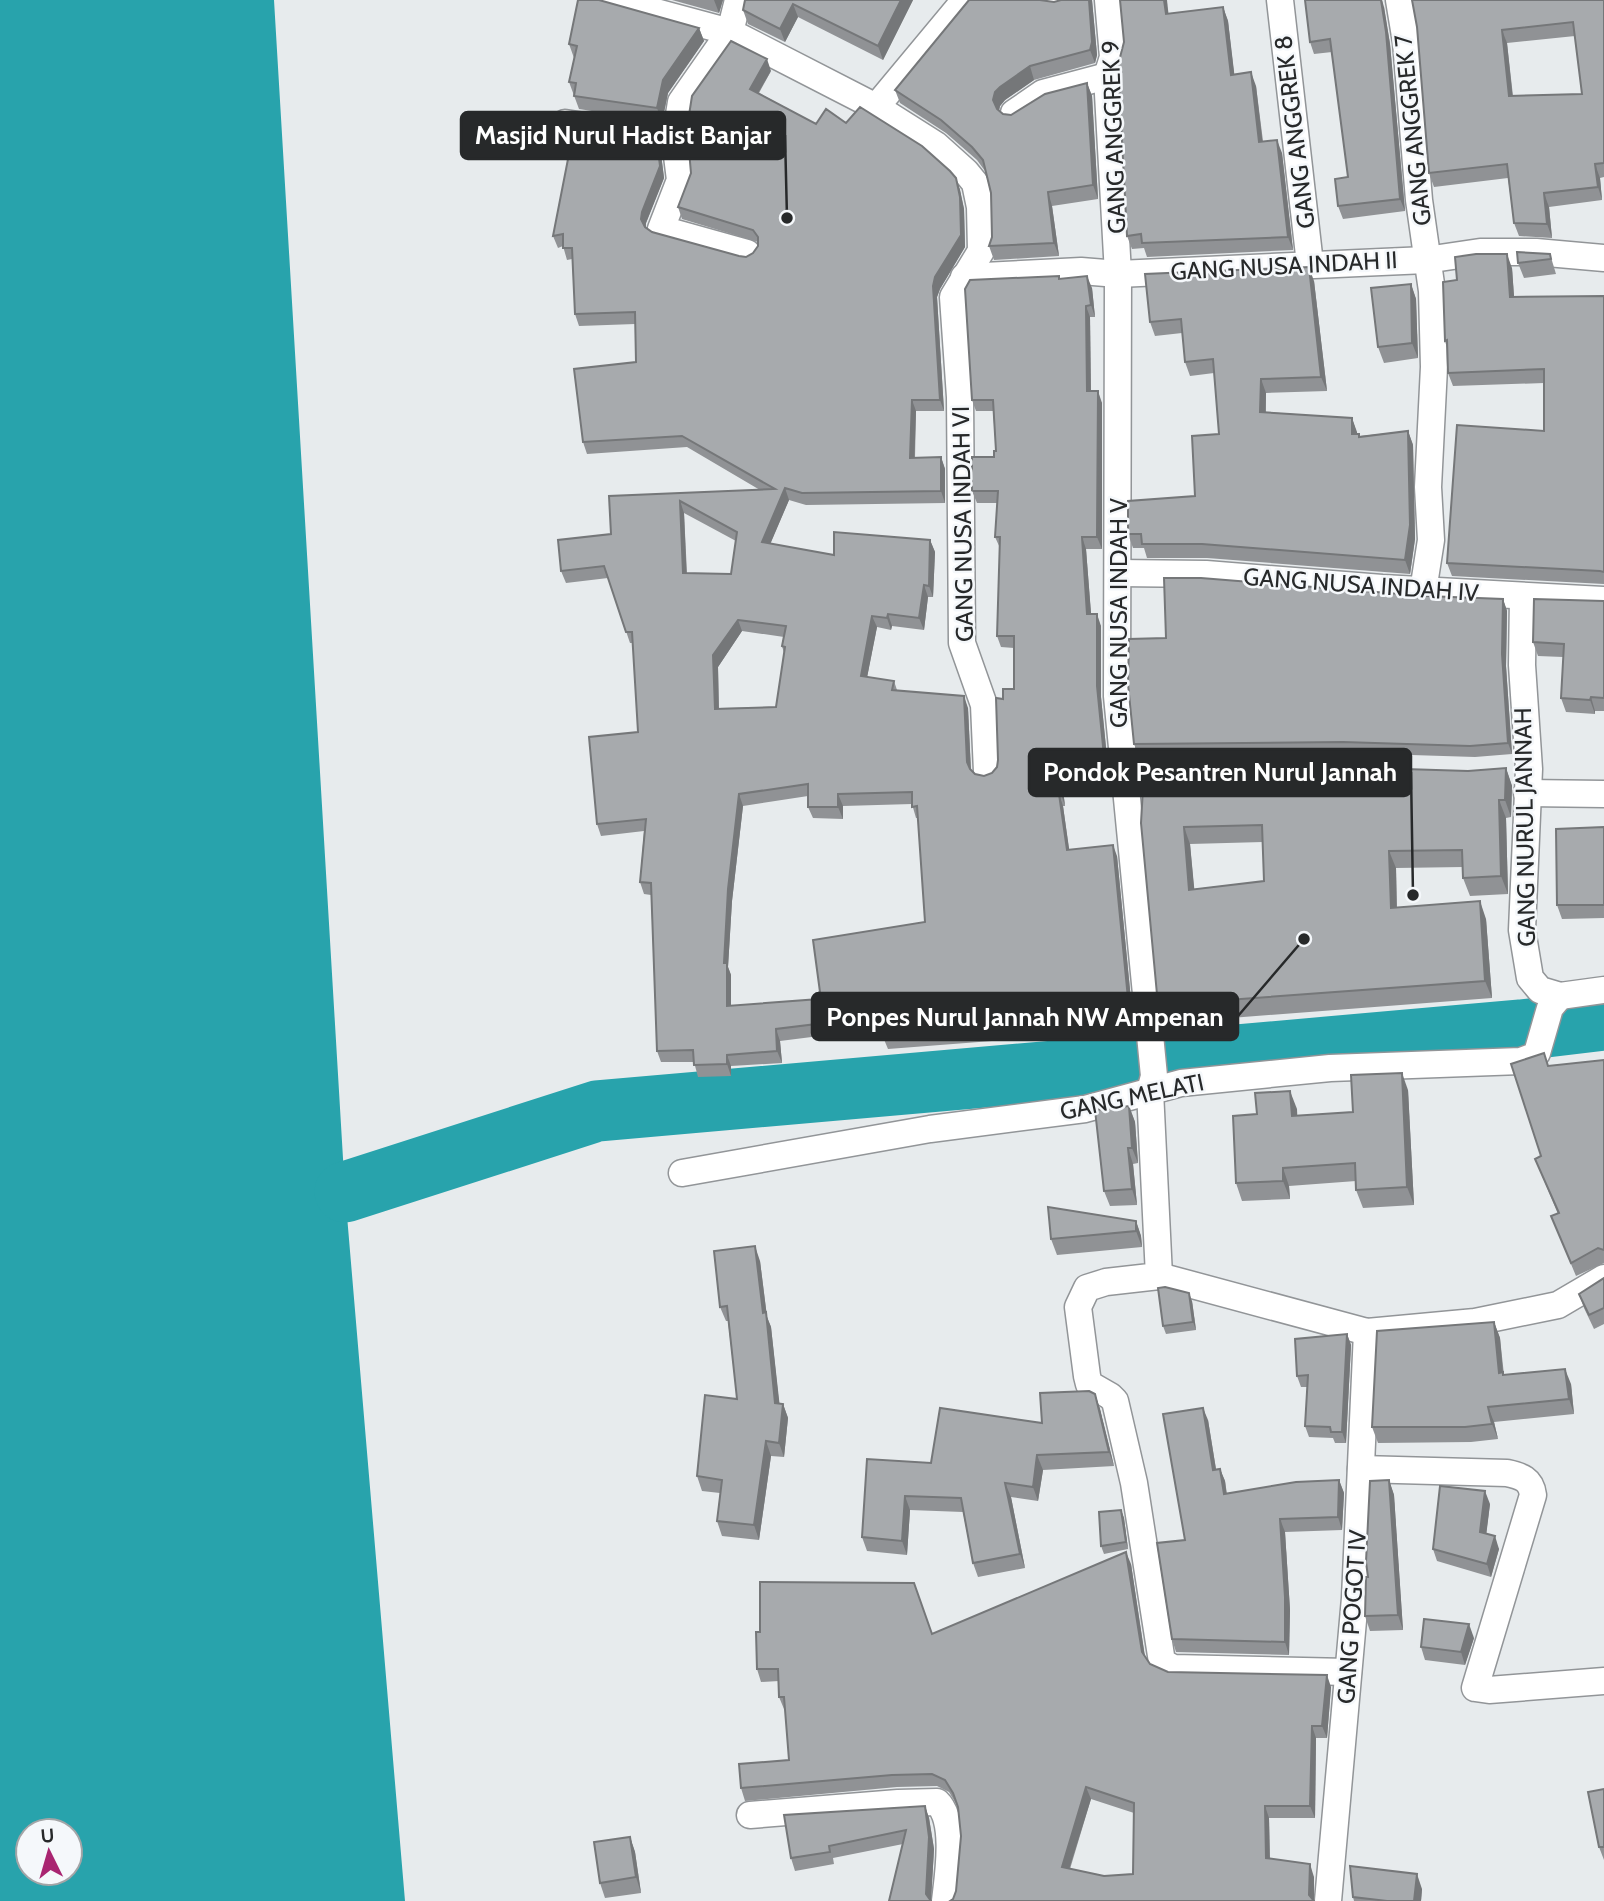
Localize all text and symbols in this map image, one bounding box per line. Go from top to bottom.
street label: GANG ANGGREK 7 [1388,33,1437,227]
street label: GANG ANGGREK 8 [1268,34,1321,230]
street label: GANG ANGGREK 9 [1096,40,1131,234]
callout: Masjid Nurul Hadist Banjar [461,112,785,159]
text: Masjid Nurul Hadist Banjar [475,119,772,151]
street label: GANG NUSA INDAH II [1170,245,1398,286]
street label: GANG NUSA INDAH VI [946,406,979,642]
street label: GANG NUSA INDAH V [1104,498,1133,728]
street label: GANG NUSA INDAH IV [1242,562,1480,607]
street label: GANG NURUL JANNAH [1508,707,1541,947]
callout: Pondok Pesantren Nurul Jannah [1029,749,1411,796]
text: Pondok Pesantren Nurul Jannah [1043,756,1397,788]
callout: Ponpes Nurul Jannah NW Ampenan [812,993,1238,1040]
text: Ponpes Nurul Jannah NW Ampenan [826,1001,1224,1033]
street label: GANG MELATI [1057,1067,1207,1126]
street label: GANG POGOT IV [1331,1529,1372,1705]
north arrow [14,1817,84,1887]
text: U [40,1824,55,1848]

